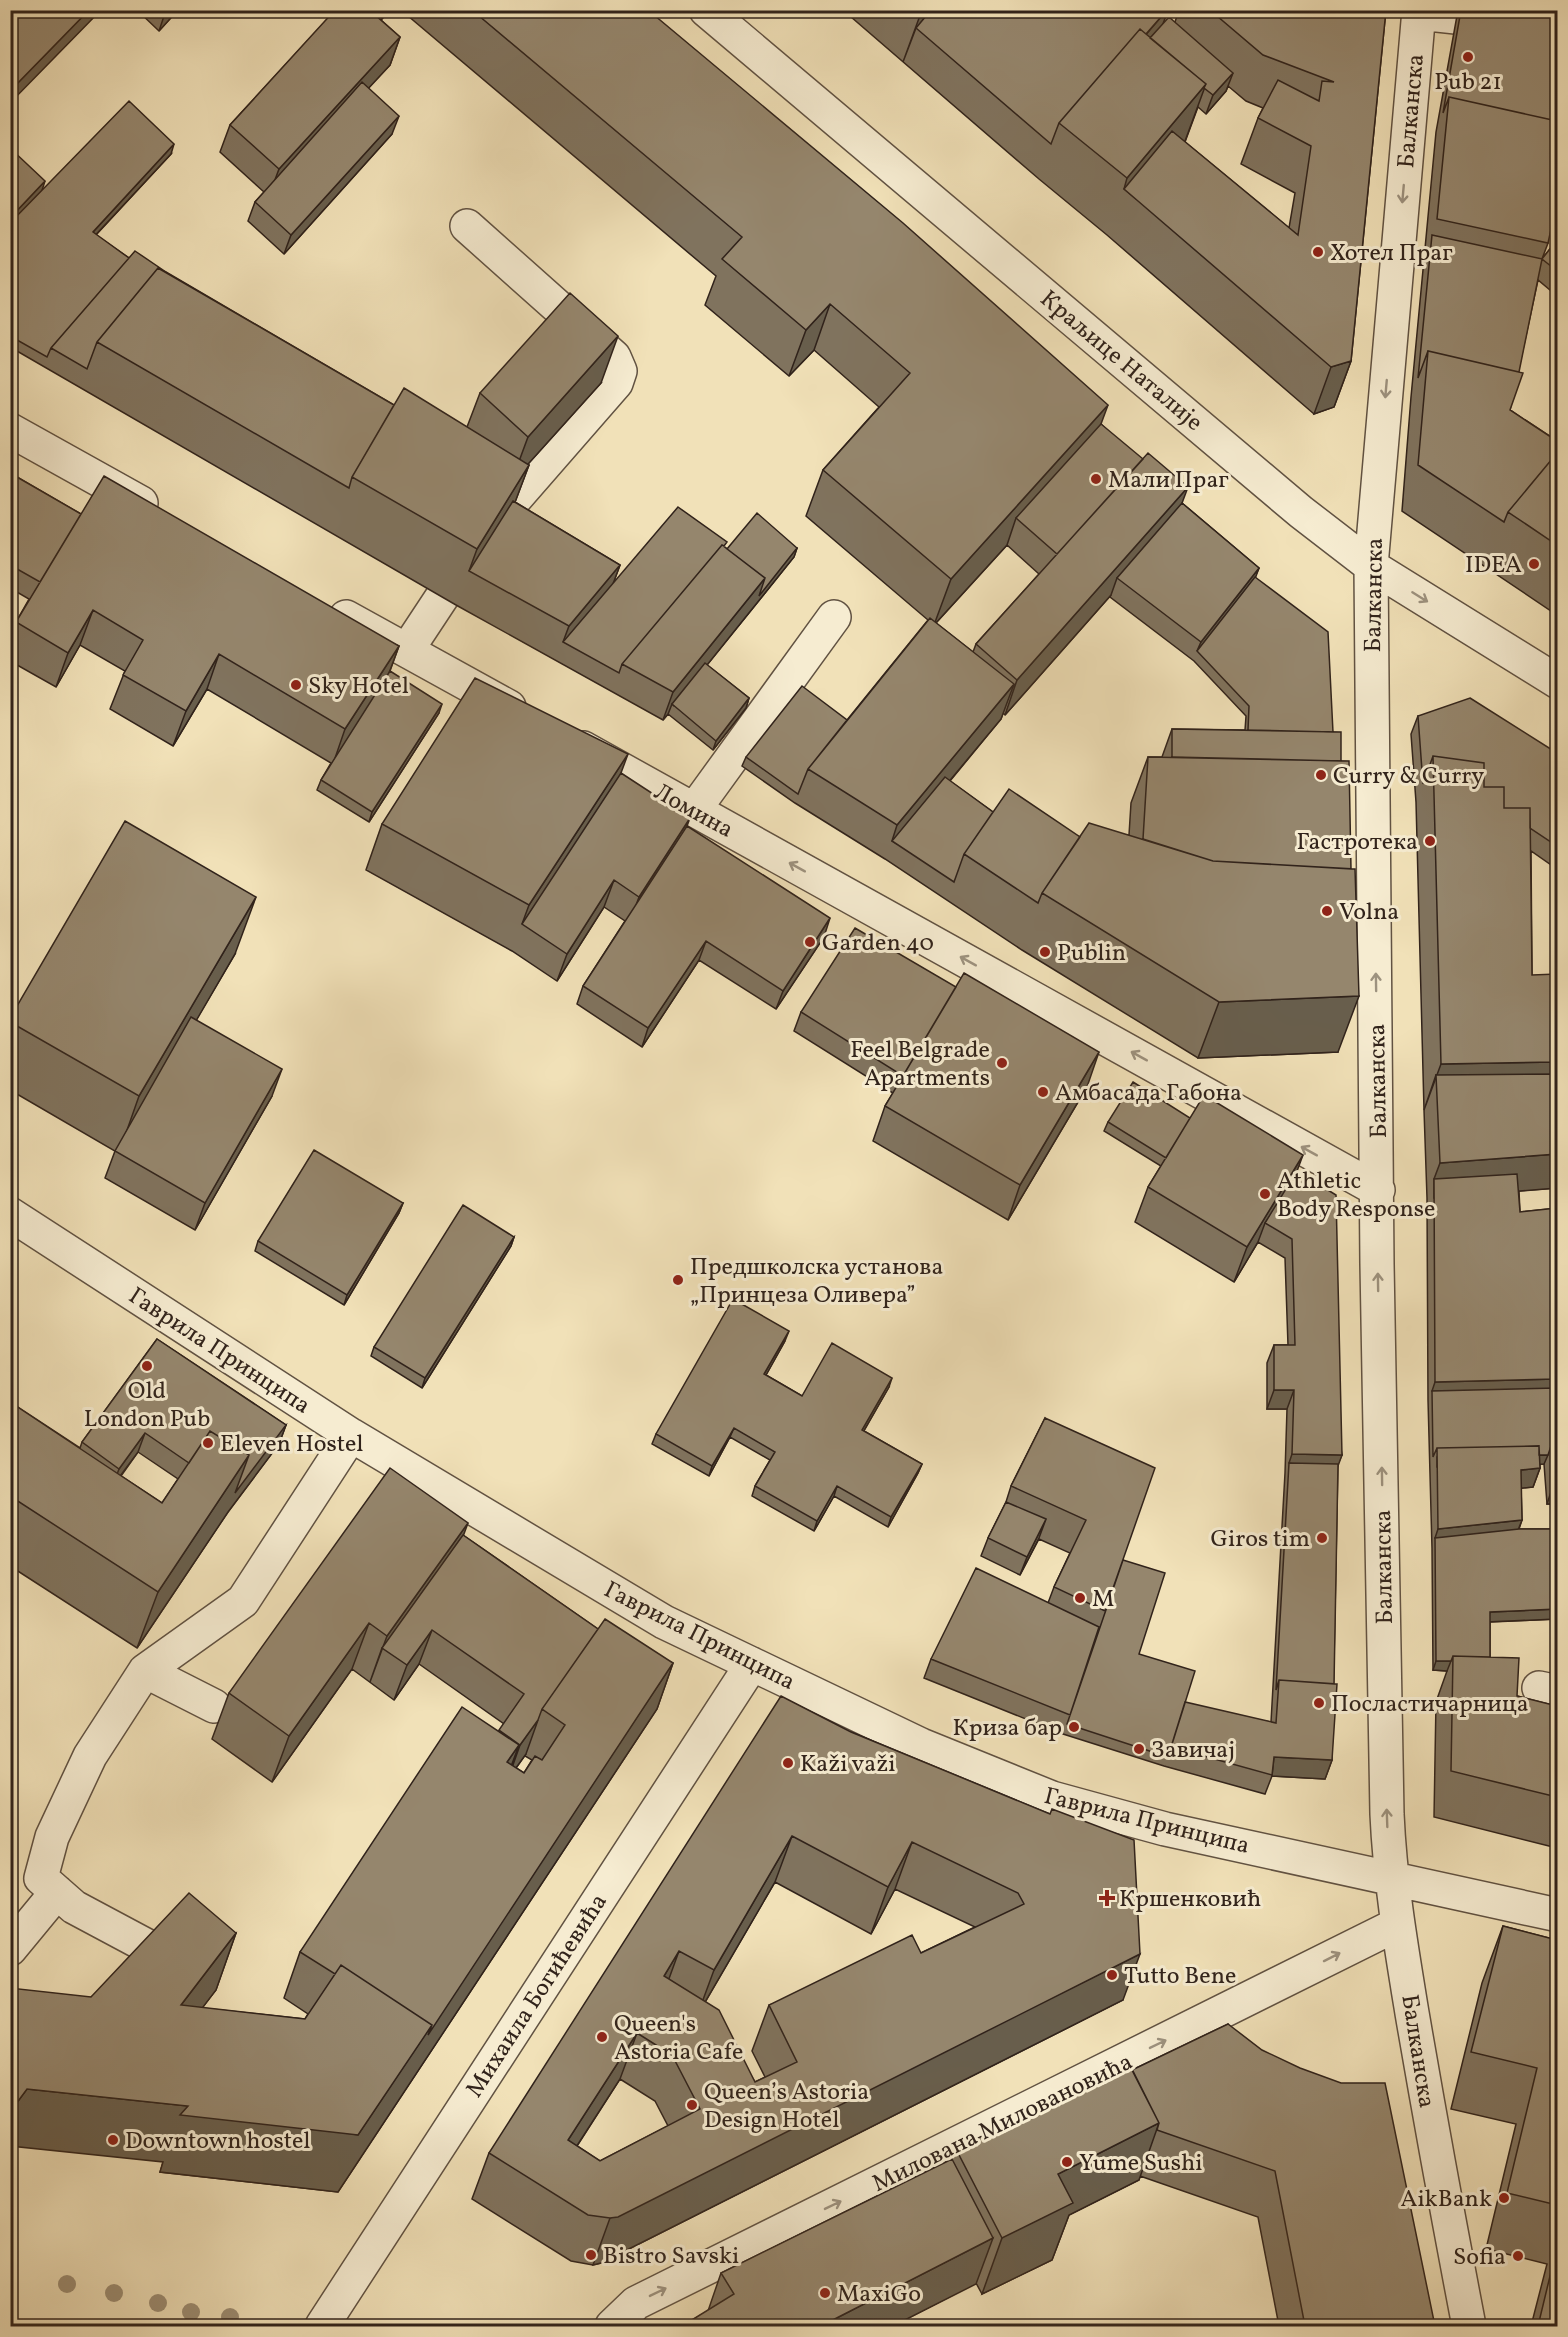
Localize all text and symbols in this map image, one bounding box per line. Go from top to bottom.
marker: Pub 21 [1461,50,1475,64]
street label: Балканска [1390,53,1434,170]
place label: Pub 21 [1434,66,1502,100]
one-way arrow [1397,184,1408,204]
place label: Хотел Праг [1330,237,1453,271]
marker: Хотел Праг [1311,245,1325,259]
street label: Краљице Наталије [1032,283,1210,440]
one-way arrow [1380,378,1391,398]
place label: Мали Праг [1108,464,1229,498]
marker: Мали Праг [1089,472,1103,486]
street label: Балканска [1357,537,1393,653]
place label: IDEA [1465,549,1522,583]
marker: IDEA [1527,557,1541,571]
one-way arrow [1411,591,1428,603]
place label: Sky Hotel [308,670,409,704]
marker: Sky Hotel [289,678,303,692]
place label: Curry & Curry [1333,760,1484,794]
marker: Curry & Curry [1314,768,1328,782]
street label: Ломина [647,776,739,848]
place label: Гастротека [1297,826,1418,860]
marker: Гастротека [1423,834,1437,848]
one-way arrow [789,861,807,872]
place label: Volna [1339,896,1399,930]
marker: Volna [1320,904,1334,918]
place label: Garden 40 [822,927,934,961]
marker: Garden 40 [803,935,817,949]
place label: Publin [1057,937,1126,971]
marker: Publin [1038,945,1052,959]
one-way arrow [960,955,977,967]
one-way arrow [1370,972,1382,992]
street label: Балканска [1361,1023,1397,1139]
place label: Feel Belgrade Apartments [850,1034,990,1096]
one-way arrow [1130,1050,1148,1061]
marker: Feel Belgrade Apartments [995,1056,1009,1070]
place label: Амбасада Габона [1055,1077,1242,1111]
marker: Амбасада Габона [1036,1085,1050,1099]
one-way arrow [1301,1144,1318,1156]
place label: Athletic Body Response [1277,1165,1435,1227]
marker: Athletic Body Response [1258,1187,1272,1201]
place label: Предшколска установа „Принцеза Оливера” [690,1251,943,1313]
one-way arrow [1372,1272,1384,1292]
marker: Предшколска установа „Принцеза Оливера” [671,1273,685,1287]
street label: Гаврила Принципа [121,1280,316,1423]
marker: Old London Pub [140,1359,154,1373]
place label: Old London Pub [84,1375,210,1437]
place label: Eleven Hostel [220,1428,364,1462]
marker: Eleven Hostel [201,1436,215,1450]
one-way arrow [1376,1467,1388,1487]
street label: Балканска [1367,1509,1403,1625]
place label: Giros tim [1210,1523,1310,1557]
marker: Giros tim [1315,1531,1329,1545]
street label: Гаврила Принципа [598,1574,801,1700]
place label: M [1092,1583,1114,1617]
marker: M [1073,1591,1087,1605]
place label: Посластичарница [1331,1688,1529,1722]
marker: Посластичарница [1312,1696,1326,1710]
place label: Криза бар [953,1712,1062,1746]
marker: Криза бар [1067,1720,1081,1734]
place label: Завичај [1151,1734,1235,1768]
marker: Завичај [1132,1742,1146,1756]
place label: Kaži važi [800,1748,895,1782]
marker: Kaži važi [781,1756,795,1770]
street label: Гаврила Принципа [1040,1780,1253,1864]
one-way arrow [1382,1809,1393,1829]
place label: Кршенковић [1119,1883,1261,1917]
street label: Михаила Богићевића [459,1887,617,2105]
marker: Кршенковић [1100,1891,1114,1905]
one-way arrow [1323,1951,1341,1962]
place label: Tutto Bene [1124,1960,1236,1994]
marker: Tutto Bene [1105,1968,1119,1982]
street label: Балканска [1391,1992,1443,2111]
place label: Queen's Astoria Cafe [614,2008,743,2070]
marker: Queen's Astoria Cafe [595,2030,609,2044]
one-way arrow [1149,2038,1166,2050]
street label: Милована Миловановића [867,2046,1139,2202]
place label: Queen’s Astoria Design Hotel [704,2076,869,2138]
marker: Queen’s Astoria Design Hotel [685,2098,699,2112]
place label: Downtown hostel [125,2125,310,2159]
marker: Downtown hostel [106,2133,120,2147]
place label: Yume Sushi [1079,2147,1202,2181]
marker: Yume Sushi [1060,2155,1074,2169]
place label: AikBank [1400,2183,1492,2217]
marker: AikBank [1497,2191,1511,2205]
one-way arrow [823,2199,841,2211]
place label: Bistro Savski [603,2240,739,2274]
place label: Sofia [1453,2241,1506,2275]
marker: Bistro Savski [584,2248,598,2262]
marker: Sofia [1511,2249,1525,2263]
place label: MaxiGo [837,2278,921,2312]
one-way arrow [649,2286,667,2297]
marker: MaxiGo [818,2286,832,2300]

